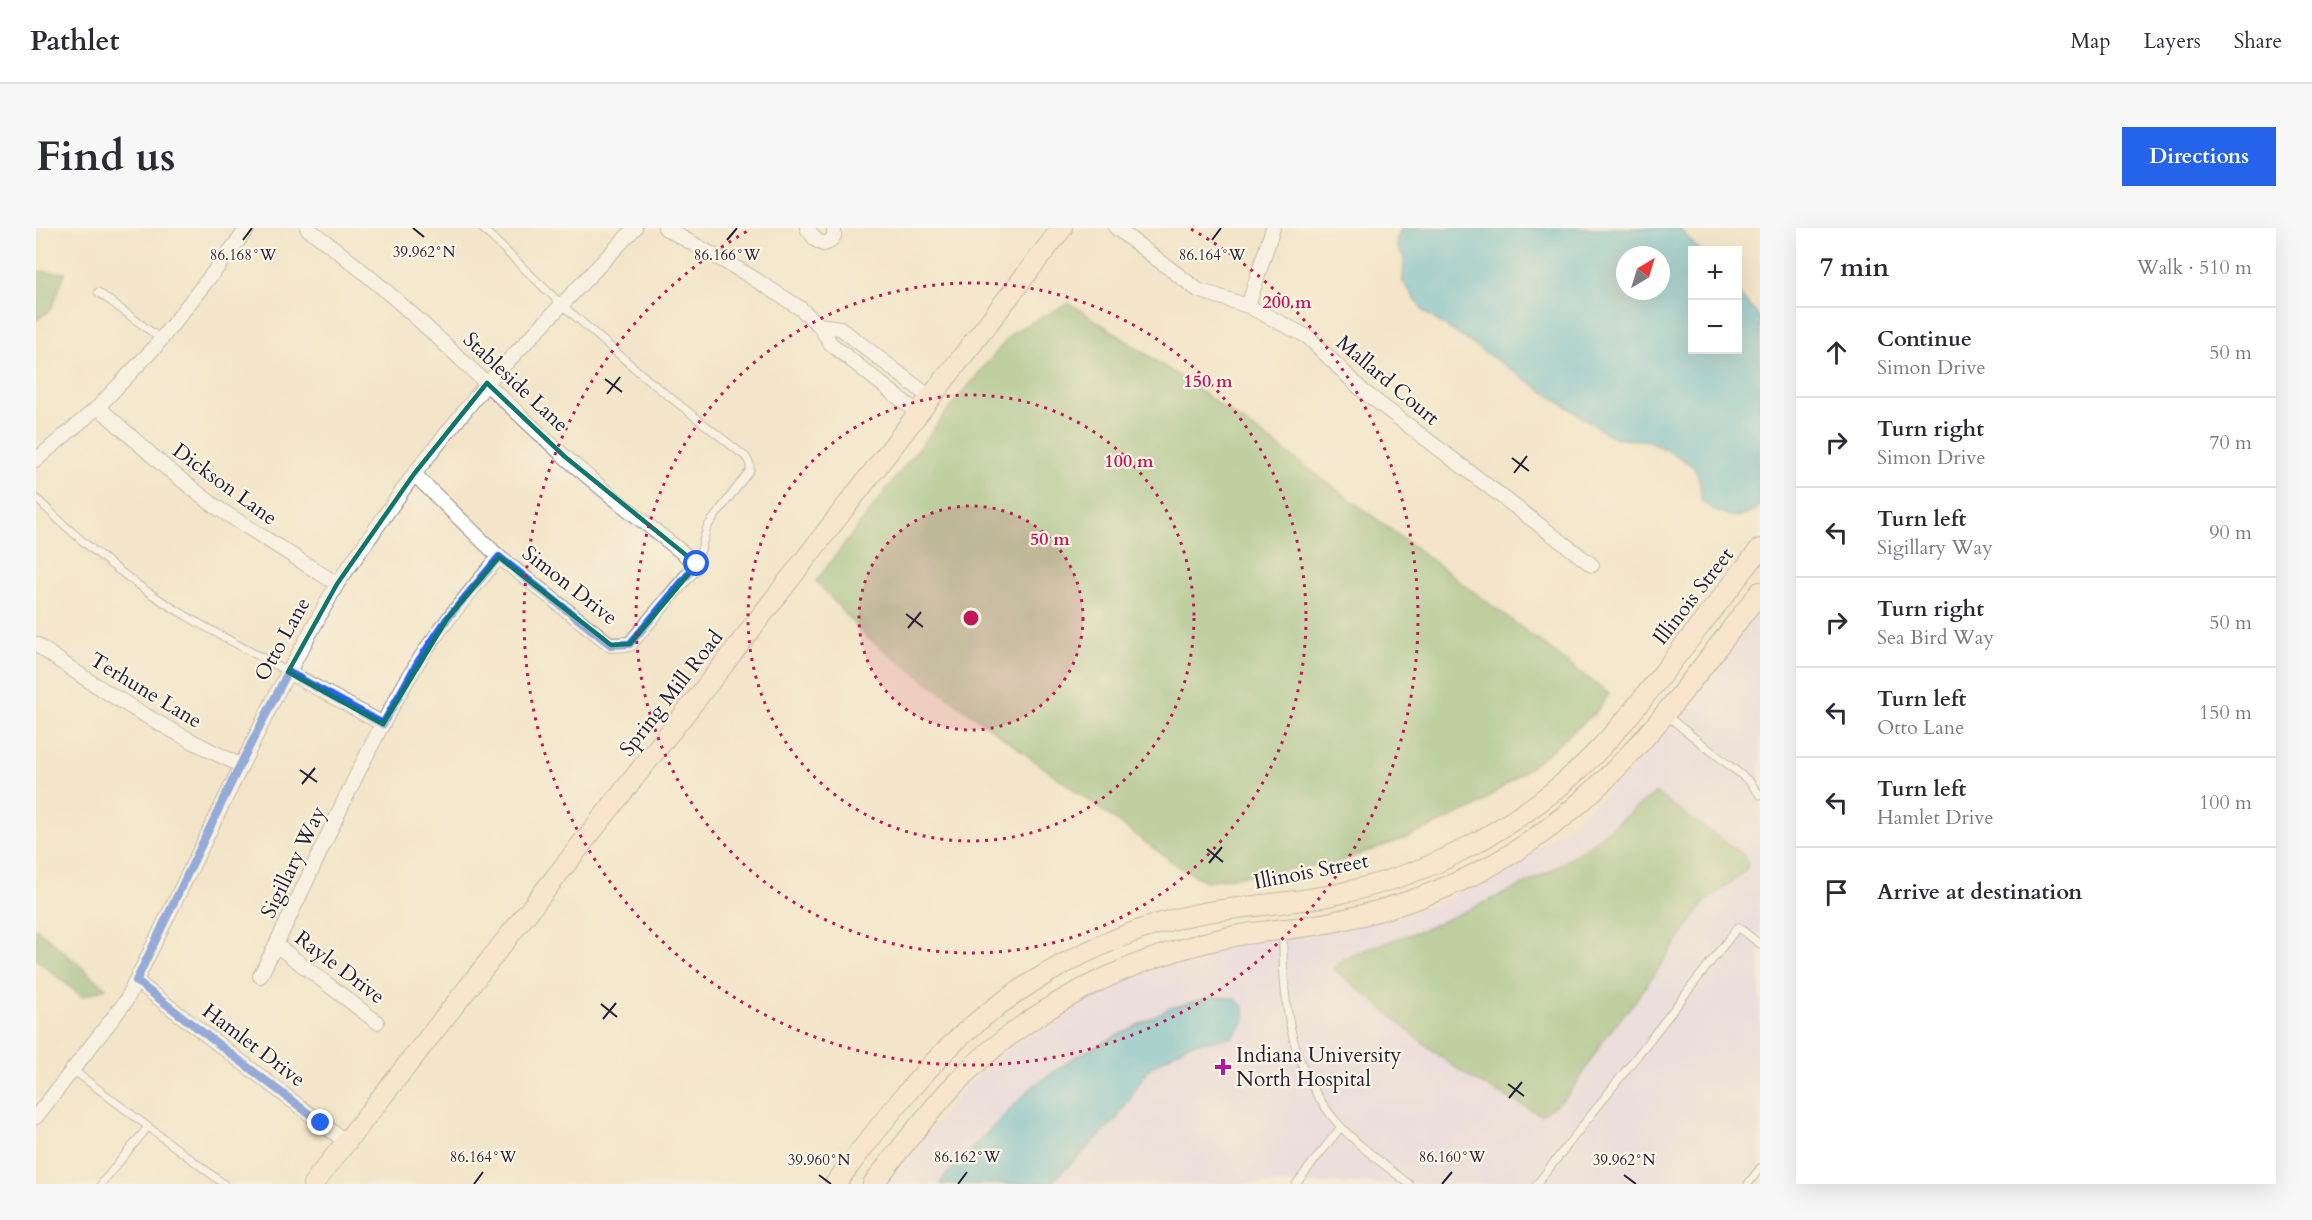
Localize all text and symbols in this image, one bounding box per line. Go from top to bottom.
text: Pathlet [30,22,119,60]
text: Map [2071,27,2111,56]
text: Layers [2144,27,2201,56]
text: Share [2234,27,2282,56]
button: Directions [2122,127,2276,186]
text: Find us [36,128,176,185]
text: 39.962°N [393,242,456,262]
text: 86.168°W [210,245,277,265]
text: 86.166°W [694,245,761,265]
text: 86.164°W [1179,245,1246,265]
north arrow [1616,246,1670,300]
map controls [1688,246,1742,354]
button: + [1688,246,1742,300]
text: 7 min [1820,250,1889,285]
text: Walk · 510 m [2137,254,2252,281]
text: 200 m [1262,290,1312,315]
button: − [1688,300,1742,354]
text: Continue [1877,324,1972,354]
street label: Stableside Lane [456,326,575,439]
street label: Mallard Court [1330,329,1446,432]
icon: ahead [1820,336,1853,369]
text: 50 m [2209,339,2252,366]
text: Simon Drive [1877,354,1985,381]
text: 150 m [1183,369,1233,394]
text: Turn right [1877,414,1984,444]
icon: right [1820,426,1853,459]
text: 70 m [2209,429,2252,456]
street label: Dickson Lane [166,437,283,532]
text: Simon Drive [1877,444,1985,471]
text: 100 m [1104,449,1154,474]
text: Turn left [1877,504,1966,534]
icon: left [1820,516,1853,549]
text: 90 m [2209,519,2252,546]
text: 50 m [1030,527,1070,552]
text: Sigillary Way [1877,534,1993,561]
street label: Simon Drive [516,539,623,632]
street label: Illinois Street [1646,541,1741,651]
route start [683,550,709,576]
street label: Otto Lane [248,592,317,686]
text: Turn right [1877,594,1984,624]
icon: right [1820,606,1853,639]
centre of rings [961,608,981,628]
text: 50 m [2209,609,2252,636]
street label: Spring Mill Road [613,624,730,762]
text: Sea Bird Way [1877,624,1994,651]
street label: Terhune Lane [84,646,207,735]
text: Turn left [1877,684,1966,714]
icon: left [1820,696,1853,729]
text: 150 m [2199,699,2252,726]
text: Otto Lane [1877,714,1964,741]
text: Turn left [1877,774,1966,804]
icon: left [1820,786,1853,819]
text: 100 m [2199,789,2252,816]
street label: Sigillary Way [254,801,333,923]
text: Hamlet Drive [1877,804,1994,831]
street label: Illinois Street [1251,846,1371,897]
icon: arrive [1820,876,1853,909]
text: Arrive at destination [1877,877,2082,907]
street label: Rayle Drive [289,924,391,1011]
street label: Hamlet Drive [196,997,311,1094]
place label: Indiana University North Hospital [1236,1041,1401,1094]
marker: Indiana University North Hospital [1214,1058,1232,1076]
route end [307,1109,333,1135]
text: 86.164°W [450,1147,517,1167]
text: 86.162°W [934,1147,1001,1167]
text: 86.160°W [1419,1147,1486,1167]
text: 39.960°N [788,1150,851,1170]
text: 39.962°N [1593,1150,1656,1170]

